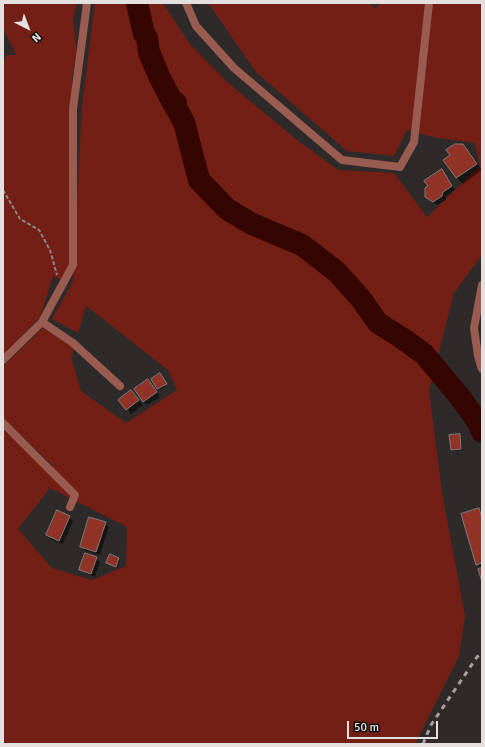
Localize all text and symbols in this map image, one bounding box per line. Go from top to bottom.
north arrow [8,8,48,48]
text: N [29,30,44,45]
scale bar [349,713,440,739]
text: 50 m [354,720,379,735]

